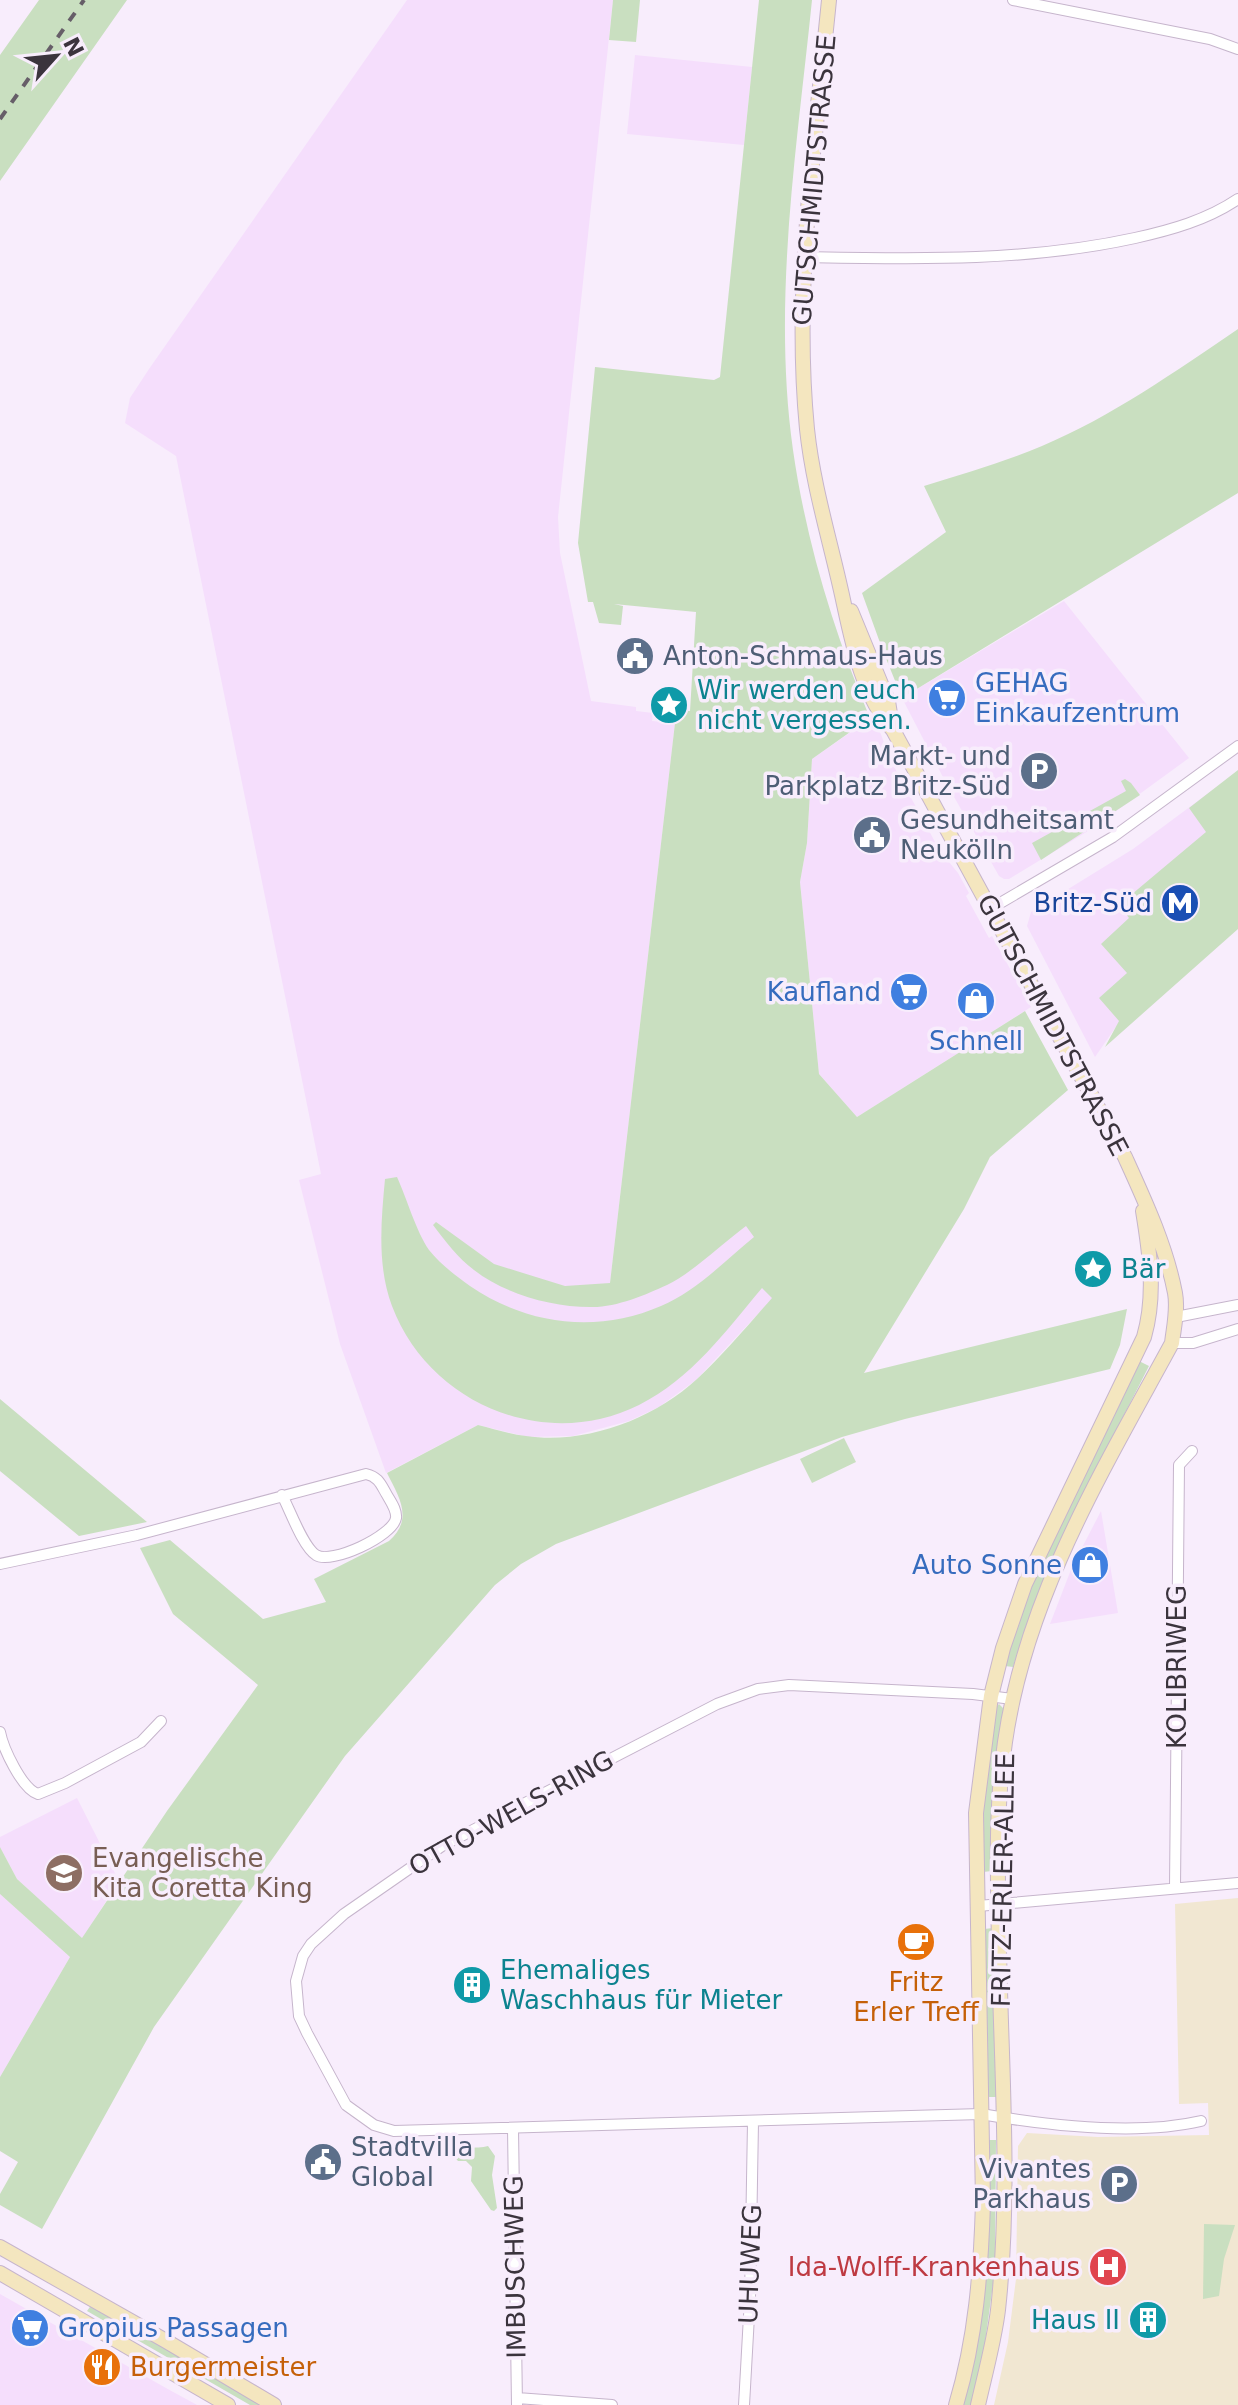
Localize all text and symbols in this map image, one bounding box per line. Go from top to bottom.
north arrow [16,16,96,96]
text: N [58,33,89,61]
street label: GUTSCHMIDTSTRASSE [786,33,842,327]
public building icon: Anton-Schmaus-Haus [614,635,656,677]
place label: Anton-Schmaus-Haus [663,641,943,671]
place label: GEHAG Einkaufzentrum [975,668,1180,728]
place label: Wir werden euch nicht vergessen. [697,675,916,735]
supermarket icon: GEHAG Einkaufzentrum [926,677,968,719]
place icon: Wir werden euch nicht vergessen. [648,684,690,726]
place label: Markt- und Parkplatz Britz-Süd [765,741,1011,801]
parking icon: Markt- und Parkplatz Britz-Süd [1018,750,1060,792]
place label: Gesundheitsamt Neukölln [900,805,1114,865]
public building icon: Gesundheitsamt Neukölln [851,814,893,856]
metro station icon: Britz-Süd [1159,882,1201,924]
place label: Britz-Süd [1034,888,1152,918]
street label: GUTSCHMIDTSTRASSE [971,889,1135,1161]
supermarket icon: Kaufland [888,971,930,1013]
place label: Kaufland [767,977,881,1007]
shop icon: Schnell [955,980,997,1022]
place label: Schnell [929,1026,1023,1056]
place icon: Bär [1072,1248,1114,1290]
place label: Bär [1121,1254,1166,1284]
shop icon: Auto Sonne [1069,1544,1111,1586]
place label: Auto Sonne [912,1550,1062,1580]
street label: KOLIBRIWEG [1162,1585,1192,1749]
street label: OTTO-WELS-RING [404,1744,618,1882]
street label: FRITZ-ERLER-ALLEE [986,1753,1020,2007]
place label: Evangelische Kita Coretta King [92,1843,313,1903]
school or university icon: Evangelische Kita Coretta King [43,1852,85,1894]
cafe icon: Fritz Erler Treff [895,1921,937,1963]
place label: Ehemaliges Waschhaus für Mieter [500,1955,782,2015]
building icon: Ehemaliges Waschhaus für Mieter [451,1964,493,2006]
place label: Fritz Erler Treff [853,1967,980,2027]
place label: Stadtvilla Global [351,2132,473,2192]
public building icon: Stadtvilla Global [302,2141,344,2183]
place label: Vivantes Parkhaus [972,2154,1091,2214]
parking icon: Vivantes Parkhaus [1098,2163,1140,2205]
street label: IMBUSCHWEG [498,2175,532,2359]
street label: UHUWEG [733,2204,767,2324]
hospital icon: Ida-Wolff-Krankenhaus [1087,2246,1129,2288]
place label: Ida-Wolff-Krankenhaus [788,2252,1080,2282]
building icon: Haus II [1127,2299,1169,2341]
place label: Haus II [1031,2305,1120,2335]
supermarket icon: Gropius Passagen [9,2307,51,2349]
place label: Gropius Passagen [58,2313,289,2343]
restaurant icon: Burgermeister [81,2346,123,2388]
place label: Burgermeister [130,2352,317,2382]

